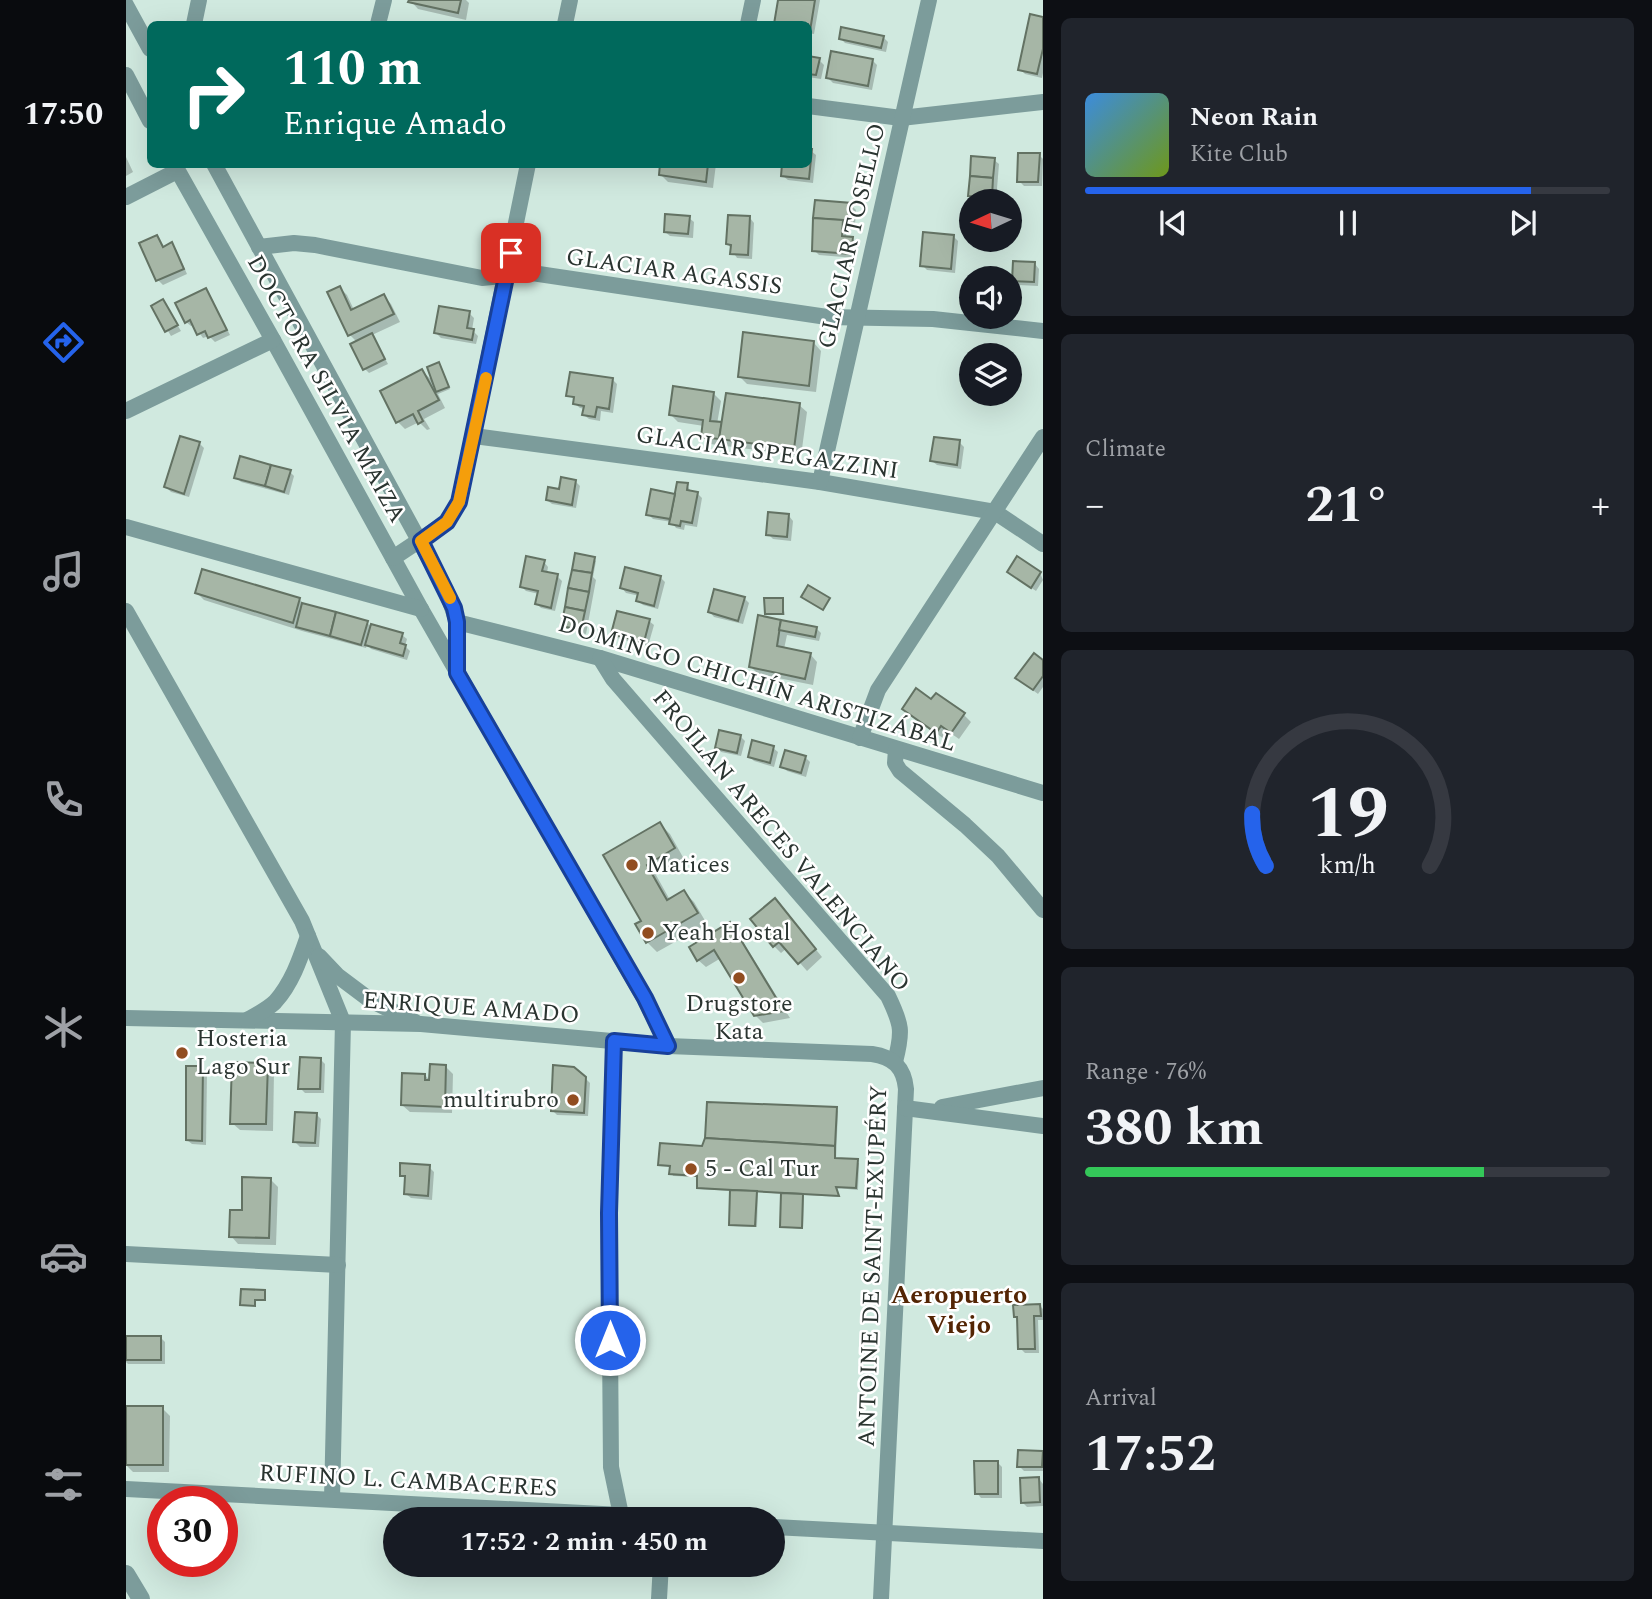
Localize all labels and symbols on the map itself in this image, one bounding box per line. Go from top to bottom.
street label: GLACIAR TOSELLO [809,120,895,352]
north arrow [959,189,1022,252]
pin [481,223,541,283]
street label: GLACIAR AGASSIS [564,239,784,305]
street label: DOCTORA SILVIA MAIZA [237,248,415,530]
street label: GLACIAR SPEGAZZINI [633,417,901,489]
street label: DOMINGO CHICHÍN ARISTIZÁBAL [554,606,960,762]
street label: FROILAN ARECES VALENCIANO [643,682,919,1000]
place label: Matices [646,847,730,883]
marker: Matices [624,857,640,873]
place label: Yeah Hostal [662,915,791,951]
marker: Yeah Hostal [640,925,656,941]
marker: Drugstore Kata [731,970,747,986]
street label: ENRIQUE AMADO [361,982,581,1034]
place label: Drugstore Kata [685,986,793,1050]
place label: Hosteria Lago Sur [196,1021,290,1085]
marker: Hosteria Lago Sur [174,1045,190,1061]
place label: multirubro [443,1082,559,1118]
street label: ANTOINE DE SAINT-EXUPÉRY [849,1084,897,1448]
marker: multirubro [565,1092,581,1108]
place label: 5 - Cal Tur [705,1151,819,1187]
marker: 5 - Cal Tur [683,1161,699,1177]
district label: Aeropuerto Viejo [891,1275,1027,1345]
position arrow [573,1303,647,1377]
street label: RUFINO L. CAMBACERES [258,1455,558,1507]
speed limit sign: 30 [147,1486,238,1577]

